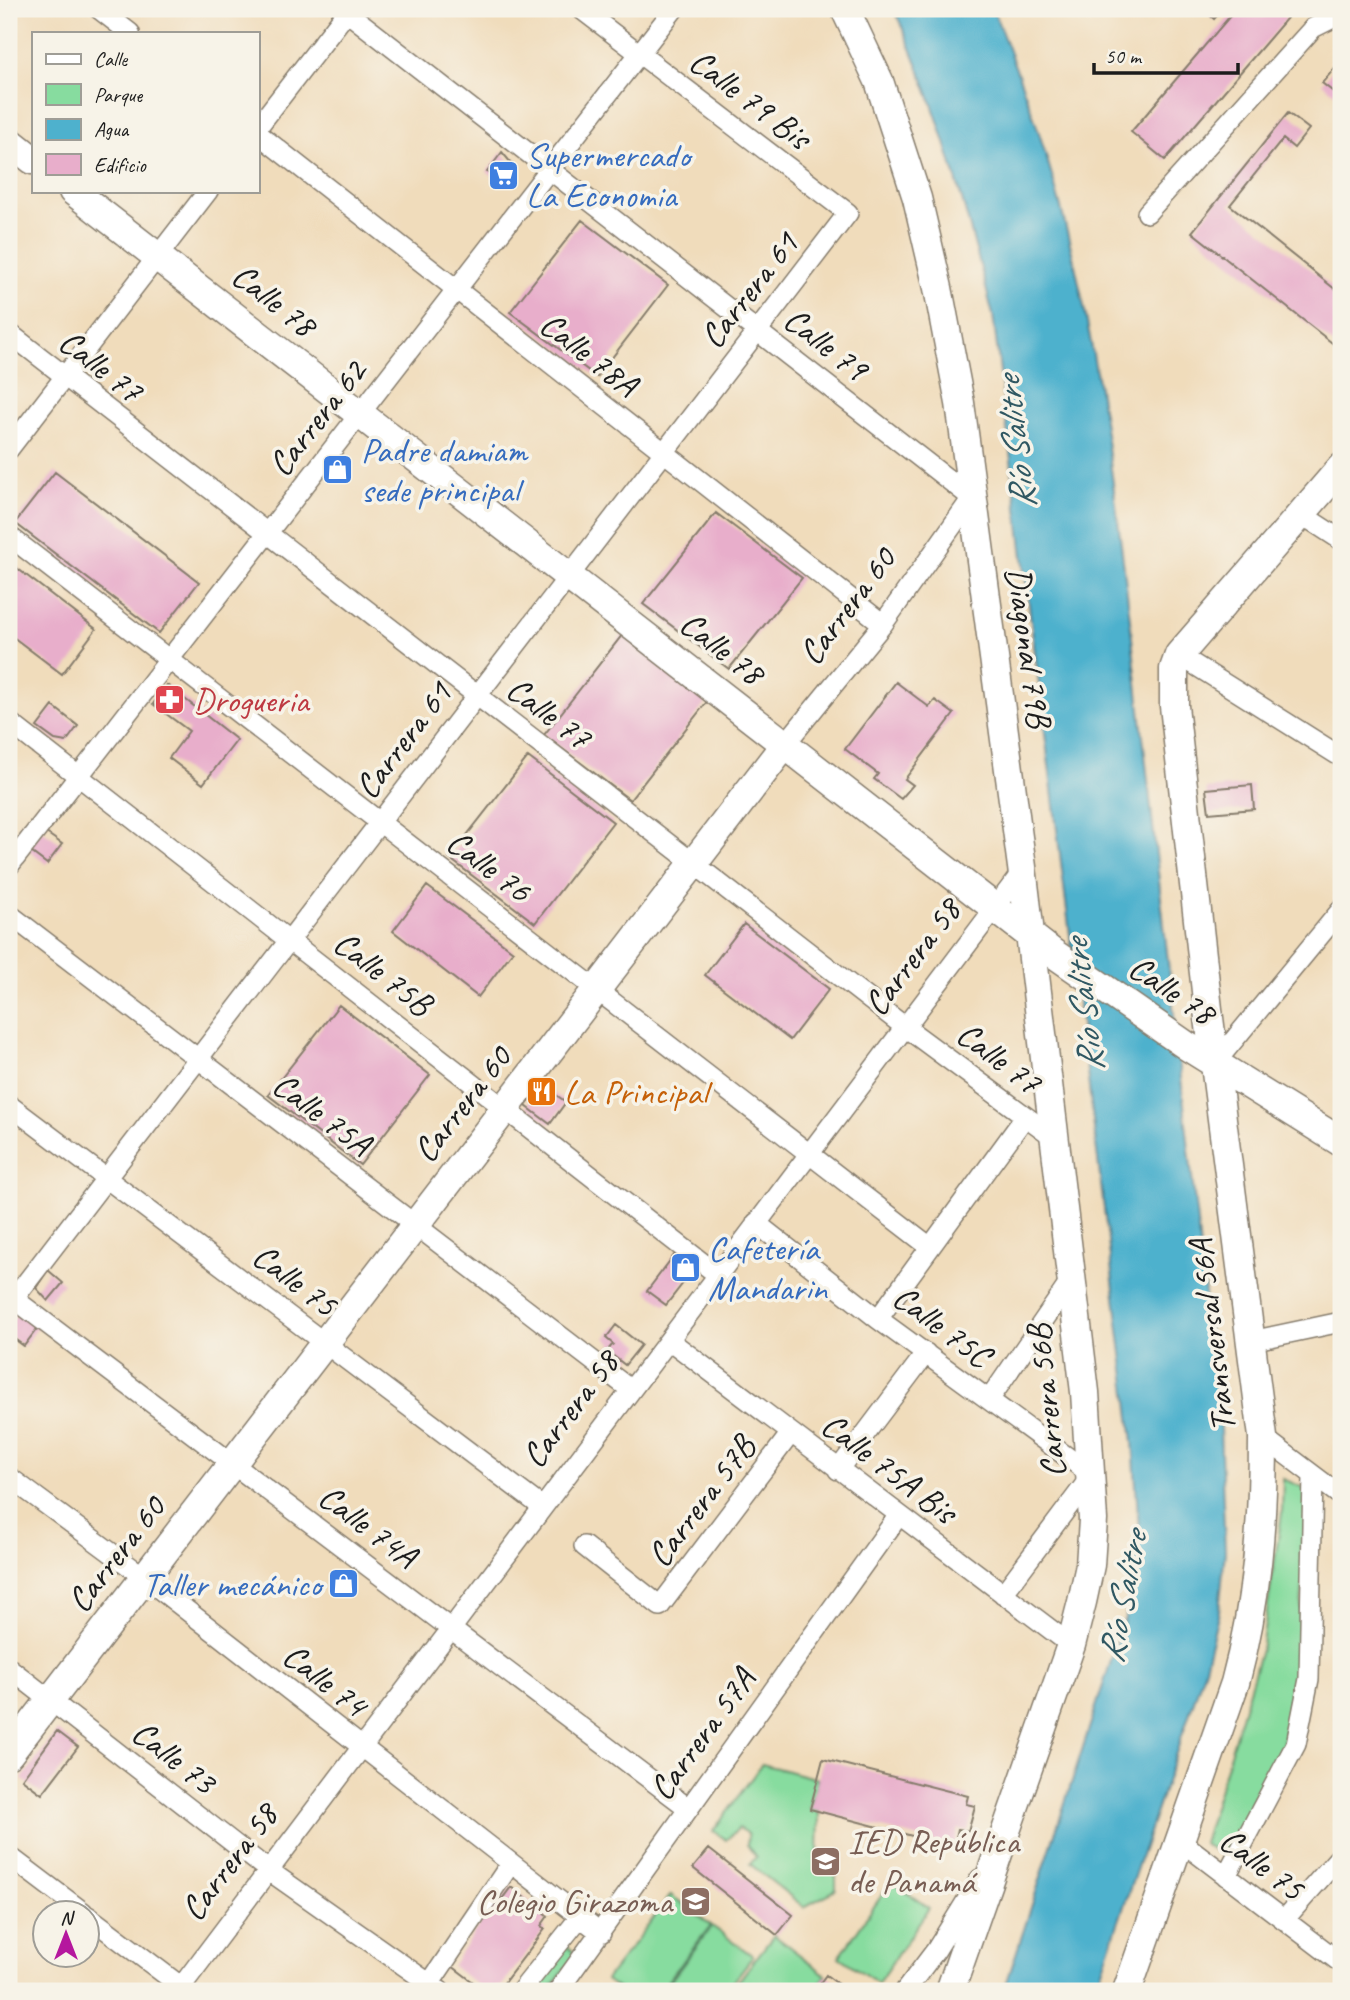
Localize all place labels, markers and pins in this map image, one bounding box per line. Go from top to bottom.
place label: Supermercado La Economia [526,133,693,218]
supermarket icon: Supermercado La Economia [486,158,520,192]
place label: Padre damiam sede principal [361,428,530,513]
shop icon: Padre damiam sede principal [321,453,355,487]
place label: Drogueria [193,678,310,723]
pharmacy icon: Drogueria [153,683,187,717]
place label: La Principal [564,1070,714,1115]
restaurant icon: La Principal [524,1075,558,1109]
place label: Cafetería Mandarin [708,1226,828,1311]
shop icon: Cafetería Mandarin [668,1251,702,1285]
place label: Taller mecánico [143,1562,325,1607]
shop icon: Taller mecánico [327,1567,361,1601]
place label: IED República de Panamá [848,1819,1021,1904]
school or university icon: IED República de Panamá [808,1844,842,1878]
place label: Colegio Girazoma [477,1879,674,1924]
school or university icon: Colegio Girazoma [678,1884,712,1918]

